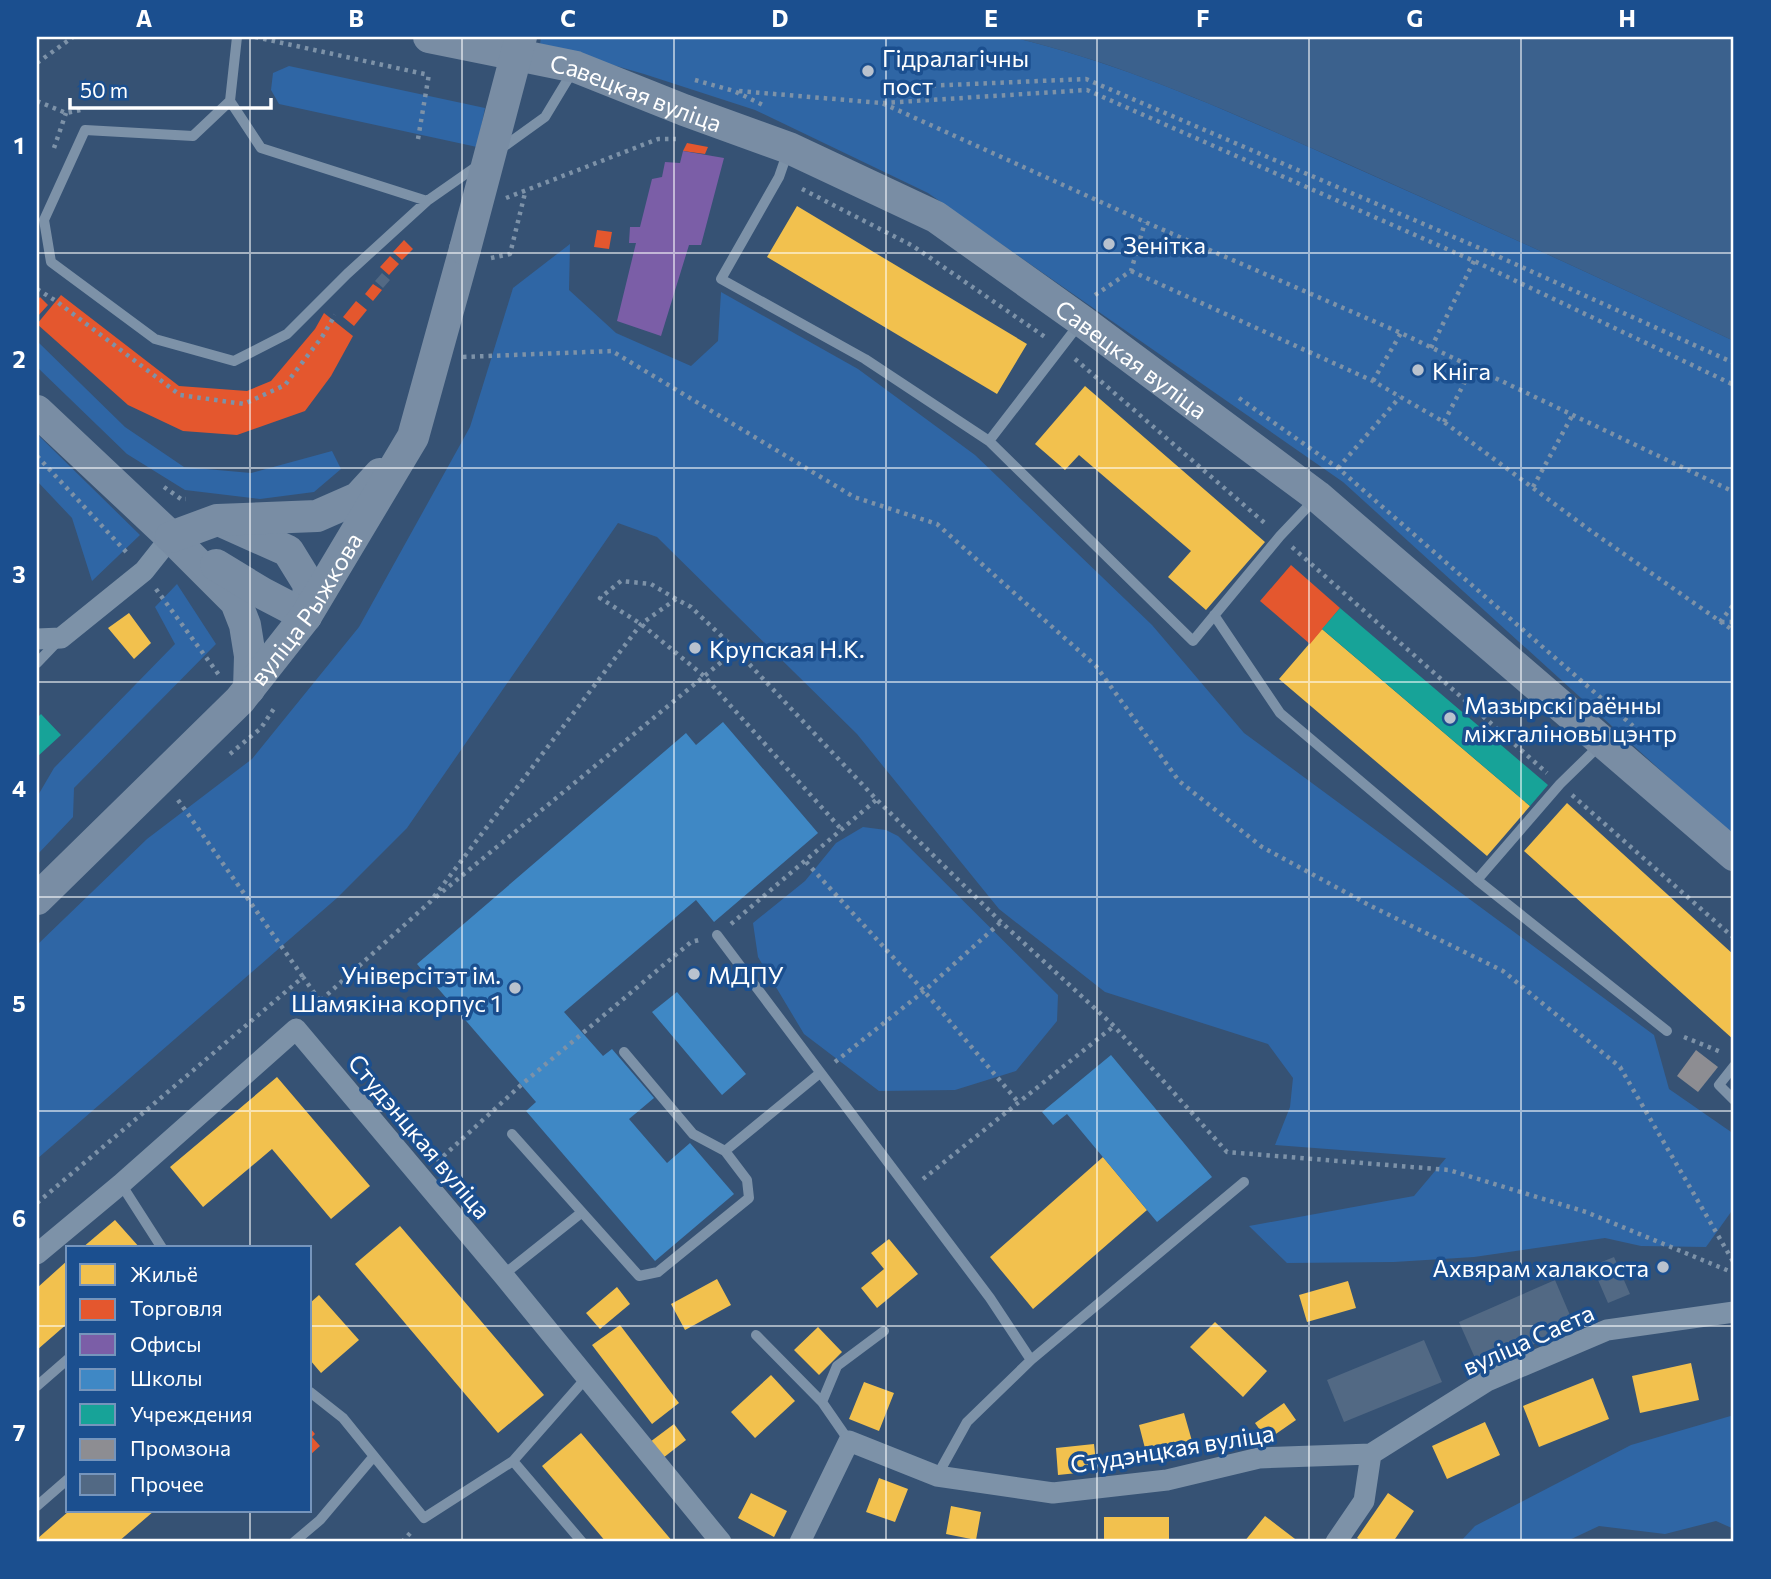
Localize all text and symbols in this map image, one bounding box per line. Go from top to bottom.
text: A [136,4,153,32]
text: B [348,4,364,32]
text: C [560,4,576,32]
text: D [772,4,789,32]
text: E [984,4,998,32]
text: F [1196,4,1210,32]
text: G [1407,4,1423,32]
text: H [1618,4,1636,32]
place label: Гідралагічны пост [882,43,1029,100]
street label: Савецкая вуліца [548,48,726,137]
marker: Гідралагічны пост [860,63,876,79]
scale bar [70,66,271,110]
text: 50 m [80,77,128,102]
text: 1 [14,131,24,159]
place label: Зенітка [1123,230,1206,259]
marker: Зенітка [1101,236,1117,252]
street label: Савецкая вуліца [1050,293,1214,424]
text: 2 [12,345,26,373]
place label: Кніга [1432,356,1491,385]
marker: Кніга [1410,362,1426,378]
street label: вуліца Рыжкова [243,527,367,691]
text: 3 [12,560,26,588]
place label: Крупская Н.К. [709,634,865,663]
marker: Крупская Н.К. [687,640,703,656]
place label: Мазырскі раённы міжгаліновы цэнтр [1464,690,1677,747]
marker: Мазырскі раённы міжгаліновы цэнтр [1442,710,1458,726]
text: 4 [12,774,26,802]
place label: Універсітэт ім. Шамякіна корпус 1 [291,960,501,1017]
place label: МДПУ [708,960,784,989]
marker: МДПУ [686,966,702,982]
marker: Універсітэт ім. Шамякіна корпус 1 [507,980,523,996]
text: 5 [12,989,26,1017]
street label: Студэнцкая вуліца [343,1048,497,1224]
text: 6 [12,1204,26,1232]
legend [66,1246,312,1512]
place label: Ахвярам халакоста [1432,1253,1649,1282]
marker: Ахвярам халакоста [1655,1259,1671,1275]
text: Жильё [130,1261,198,1286]
text: Торговля [130,1295,223,1320]
street label: вуліца Саета [1458,1297,1598,1381]
text: Офисы [130,1331,201,1356]
text: Школы [130,1365,202,1390]
text: Учреждения [130,1401,252,1426]
text: 7 [13,1418,25,1446]
street label: Студэнцкая вуліца [1068,1418,1276,1478]
text: Промзона [130,1435,231,1460]
text: Прочее [130,1471,204,1496]

